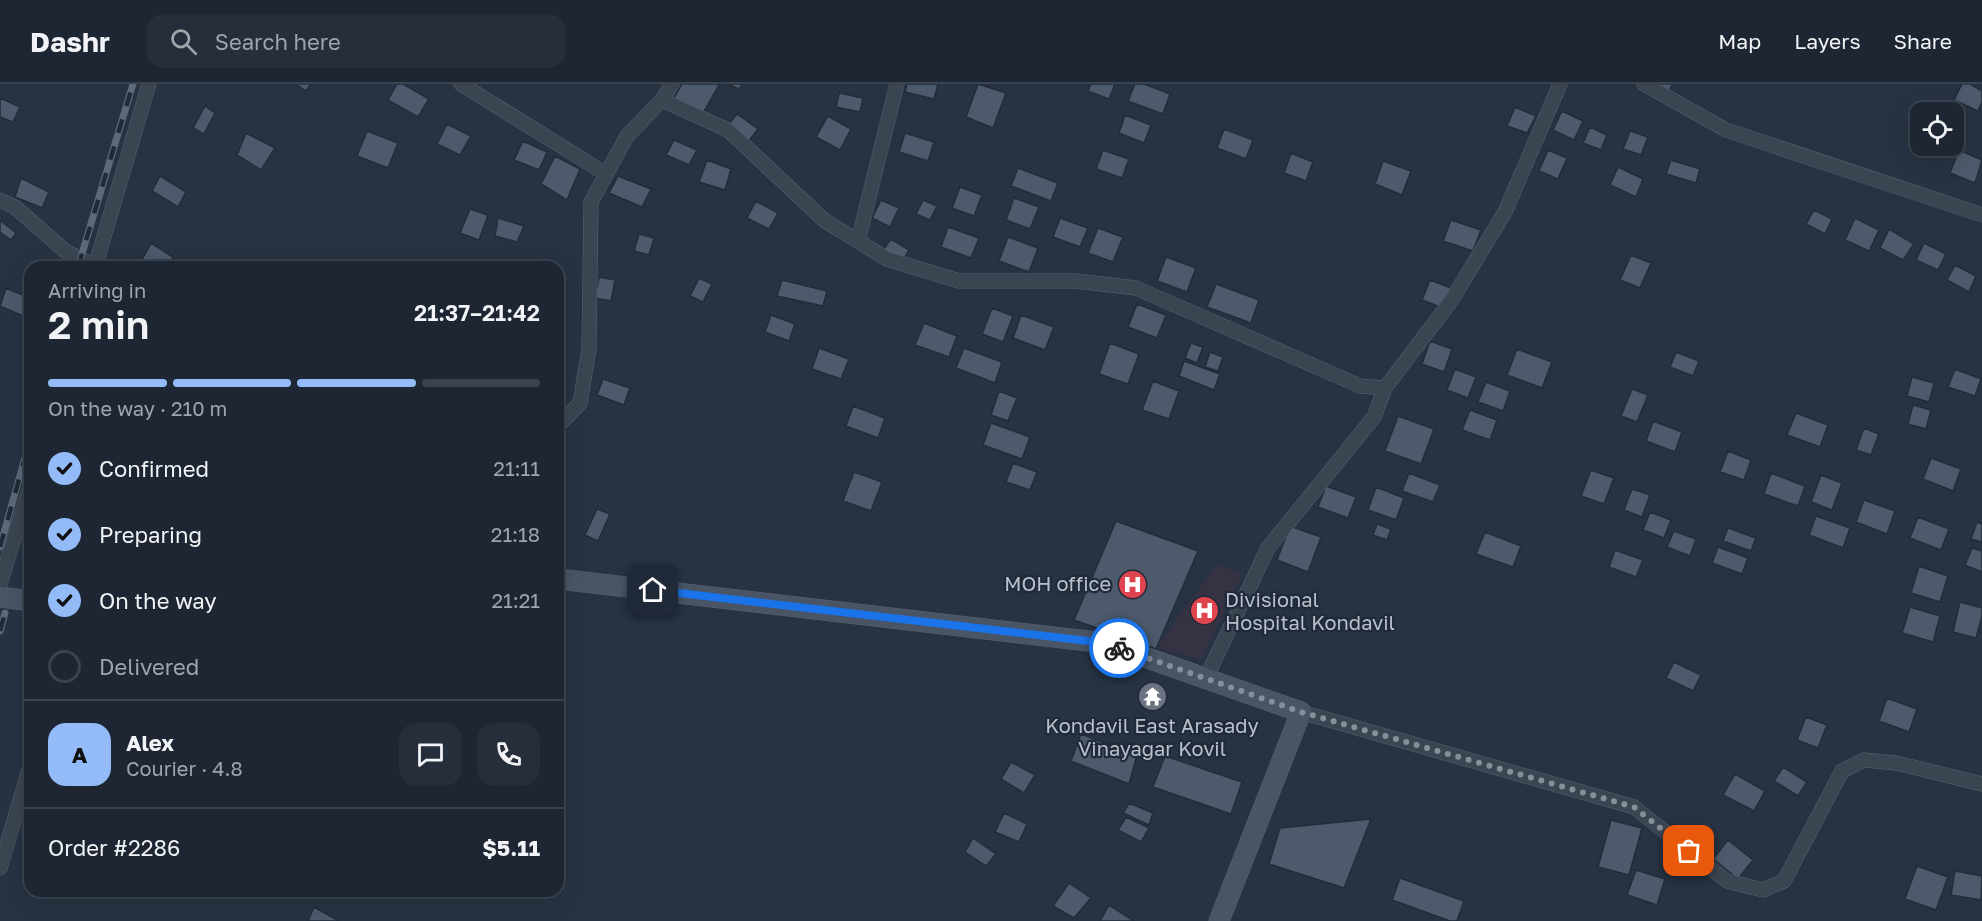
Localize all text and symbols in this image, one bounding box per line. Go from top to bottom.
search box [146,14,566,68]
text: Dashr [30,25,110,58]
icon: search [167,25,200,58]
text: Search here [215,28,341,55]
text: Map [1718,28,1761,54]
text: Layers [1794,28,1861,54]
text: Share [1894,28,1952,54]
map controls [1910,102,1964,156]
button: locate [1910,102,1964,156]
text: Arriving in [48,278,146,302]
text: 21:37–21:42 [414,299,540,326]
text: 2 min [48,301,149,348]
text: On the way · 210 m [48,396,227,420]
icon: check [48,452,81,485]
text: Confirmed [99,455,209,482]
text: 21:11 [493,456,540,480]
icon: check [48,518,81,551]
text: Preparing [99,521,202,548]
text: 21:18 [491,522,540,546]
pin [627,564,678,615]
hospital icon: MOH office [1116,568,1148,600]
place label: MOH office [1004,571,1111,595]
icon: home [636,573,669,606]
icon: check [48,584,81,617]
text: On the way [99,587,217,614]
place label: Divisional Hospital Kondavil [1225,587,1395,634]
text: 21:21 [491,588,540,612]
hospital icon: Divisional Hospital Kondavil [1188,595,1220,627]
courier [1089,618,1149,678]
icon: bike [1103,632,1136,665]
text: Delivered [99,653,199,680]
temple icon: Kondavil East Arasady Vinayagar Kovil [1136,680,1168,712]
place label: Kondavil East Arasady Vinayagar Kovil [1045,713,1259,760]
button: chat [399,723,462,786]
button: phone [477,723,540,786]
text: Alex [126,729,174,756]
text: A [72,741,87,768]
text: Courier · 4.8 [126,756,243,780]
pin [1663,825,1714,876]
text: Order #2286 [48,834,180,861]
text: $5.11 [482,834,540,861]
icon: bag [1672,834,1705,867]

